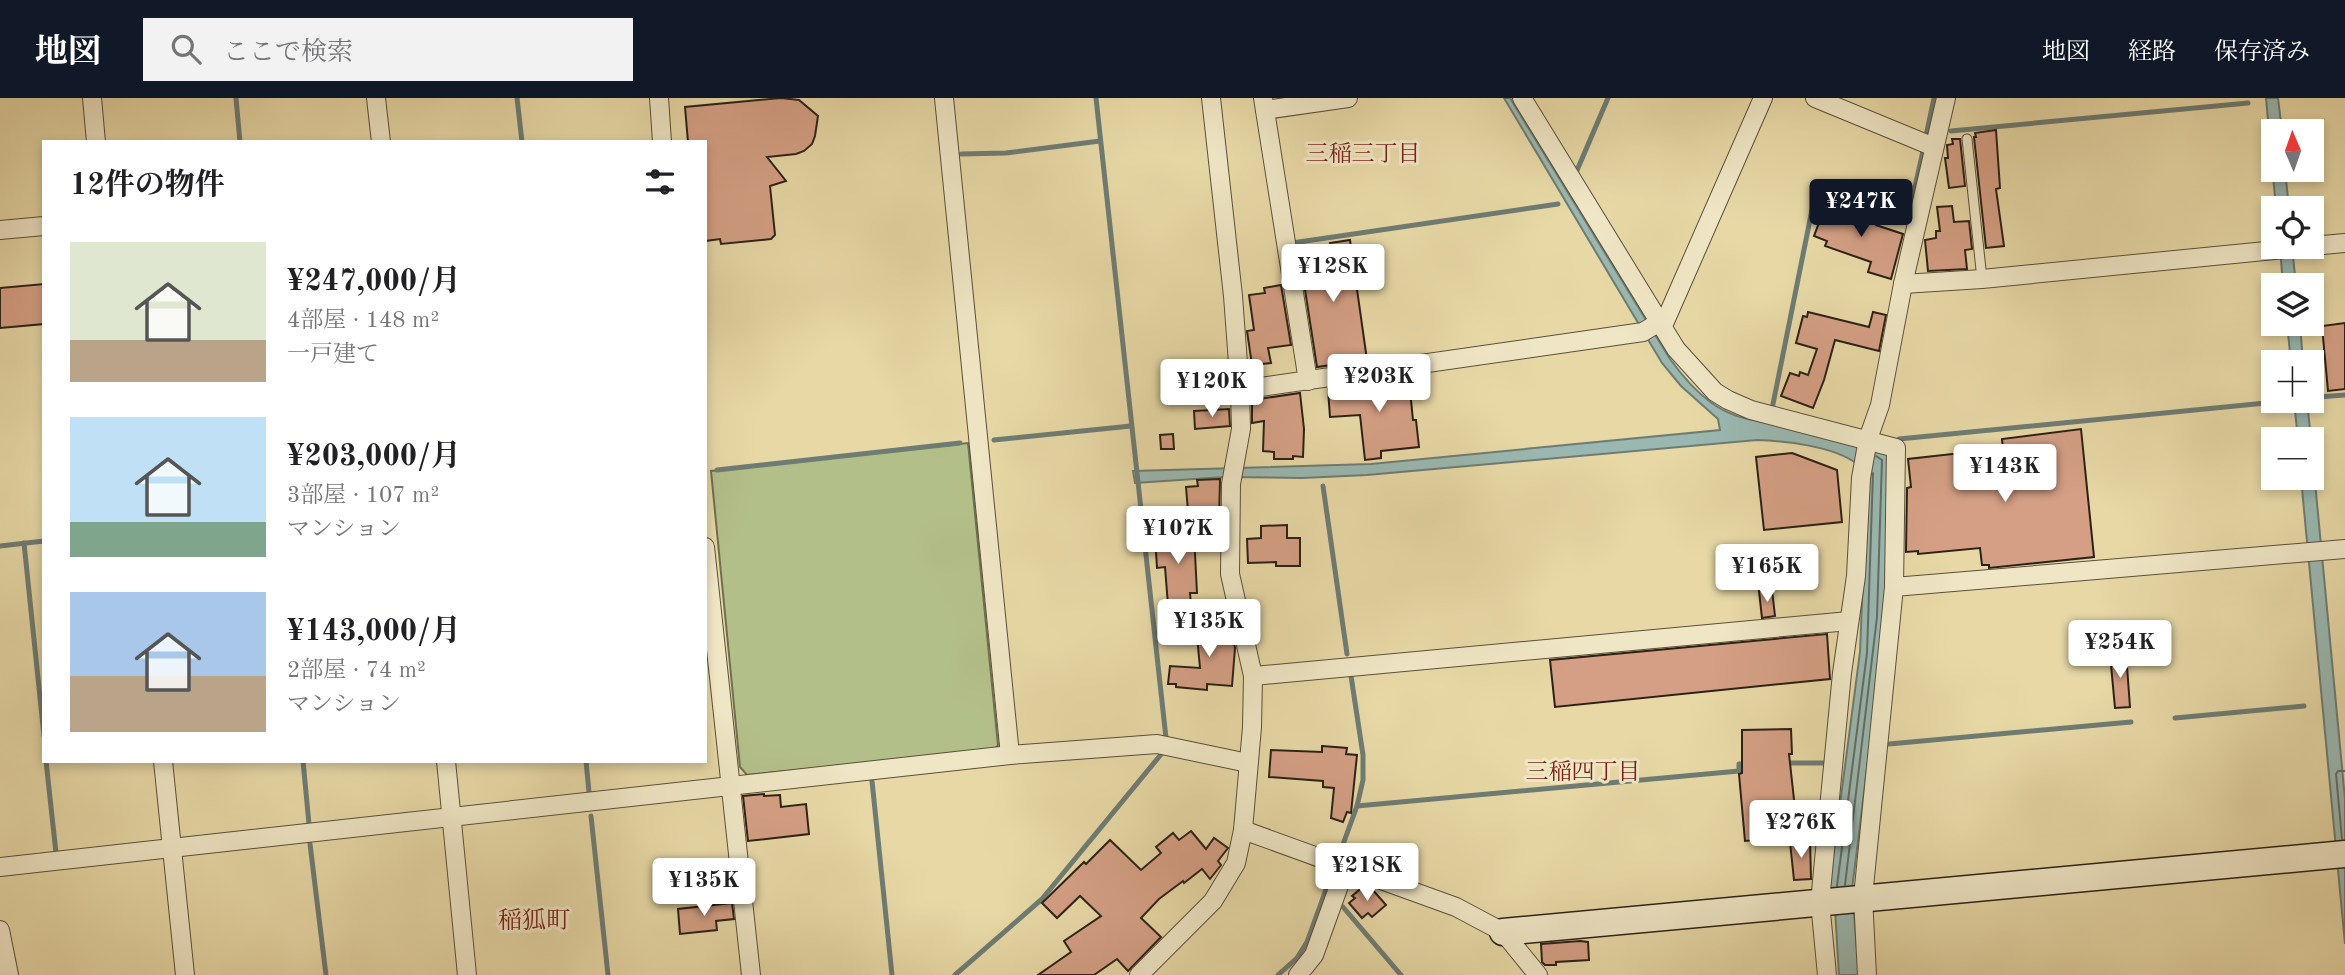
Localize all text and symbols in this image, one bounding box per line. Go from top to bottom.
search box [143,18,633,81]
icon: search [167,30,205,68]
text: 地図 [35,37,101,70]
text: ここで検索 [223,40,353,66]
text: 地図 [2042,41,2090,65]
text: 経路 [2128,41,2176,65]
text: 保存済み [2214,41,2310,65]
north arrow [2261,119,2324,182]
map controls [2261,119,2324,490]
district label: 三稲三丁目 [1306,141,1421,166]
icon: filters [641,163,679,201]
text: 12件の物件 [70,171,225,201]
pin: ¥247K [1812,180,1910,239]
text: ¥247K [1825,190,1897,213]
button: locate [2261,196,2324,259]
pin: ¥128K [1284,244,1382,304]
text: ¥128K [1297,255,1369,278]
text: ¥247,000/月 [287,267,461,297]
icon: home [126,270,210,354]
button: layers [2261,273,2324,336]
text: 4部屋 · 148 m² [287,309,439,332]
text: 一戸建て [287,343,379,366]
button: + [2261,350,2324,413]
pin: ¥203K [1330,354,1428,414]
pin: ¥120K [1163,360,1261,419]
text: ¥203K [1343,365,1415,388]
text: ¥120K [1176,370,1248,393]
button: − [2261,427,2324,490]
text: ¥203,000/月 [287,442,461,472]
pin: ¥143K [1956,444,2054,504]
icon: home [126,445,210,529]
text: ¥143K [1969,455,2041,478]
text: 3部屋 · 107 m² [287,484,439,507]
pin: ¥107K [1129,506,1227,566]
text: ¥107K [1142,517,1214,540]
text: マンション [287,518,401,541]
pin: ¥165K [1718,545,1816,604]
text: ¥165K [1731,555,1803,578]
pin: ¥135K [1160,600,1258,659]
text: ¥135K [1173,610,1245,633]
text: ¥143,000/月 [287,617,461,647]
icon: home [126,620,210,704]
pin: ¥254K [2071,620,2169,680]
text: ¥254K [2084,631,2156,654]
text: 2部屋 · 74 m² [287,659,426,682]
text: マンション [287,693,401,716]
district label: 三稲四丁目 [1526,759,1641,784]
pin: ¥276K [1752,800,1850,860]
text: ¥276K [1765,811,1837,834]
pin: ¥218K [1318,844,1416,903]
text: ¥218K [1331,854,1403,877]
pin: ¥135K [655,858,753,918]
text: ¥135K [668,869,740,892]
district label: 稲狐町 [498,907,570,934]

